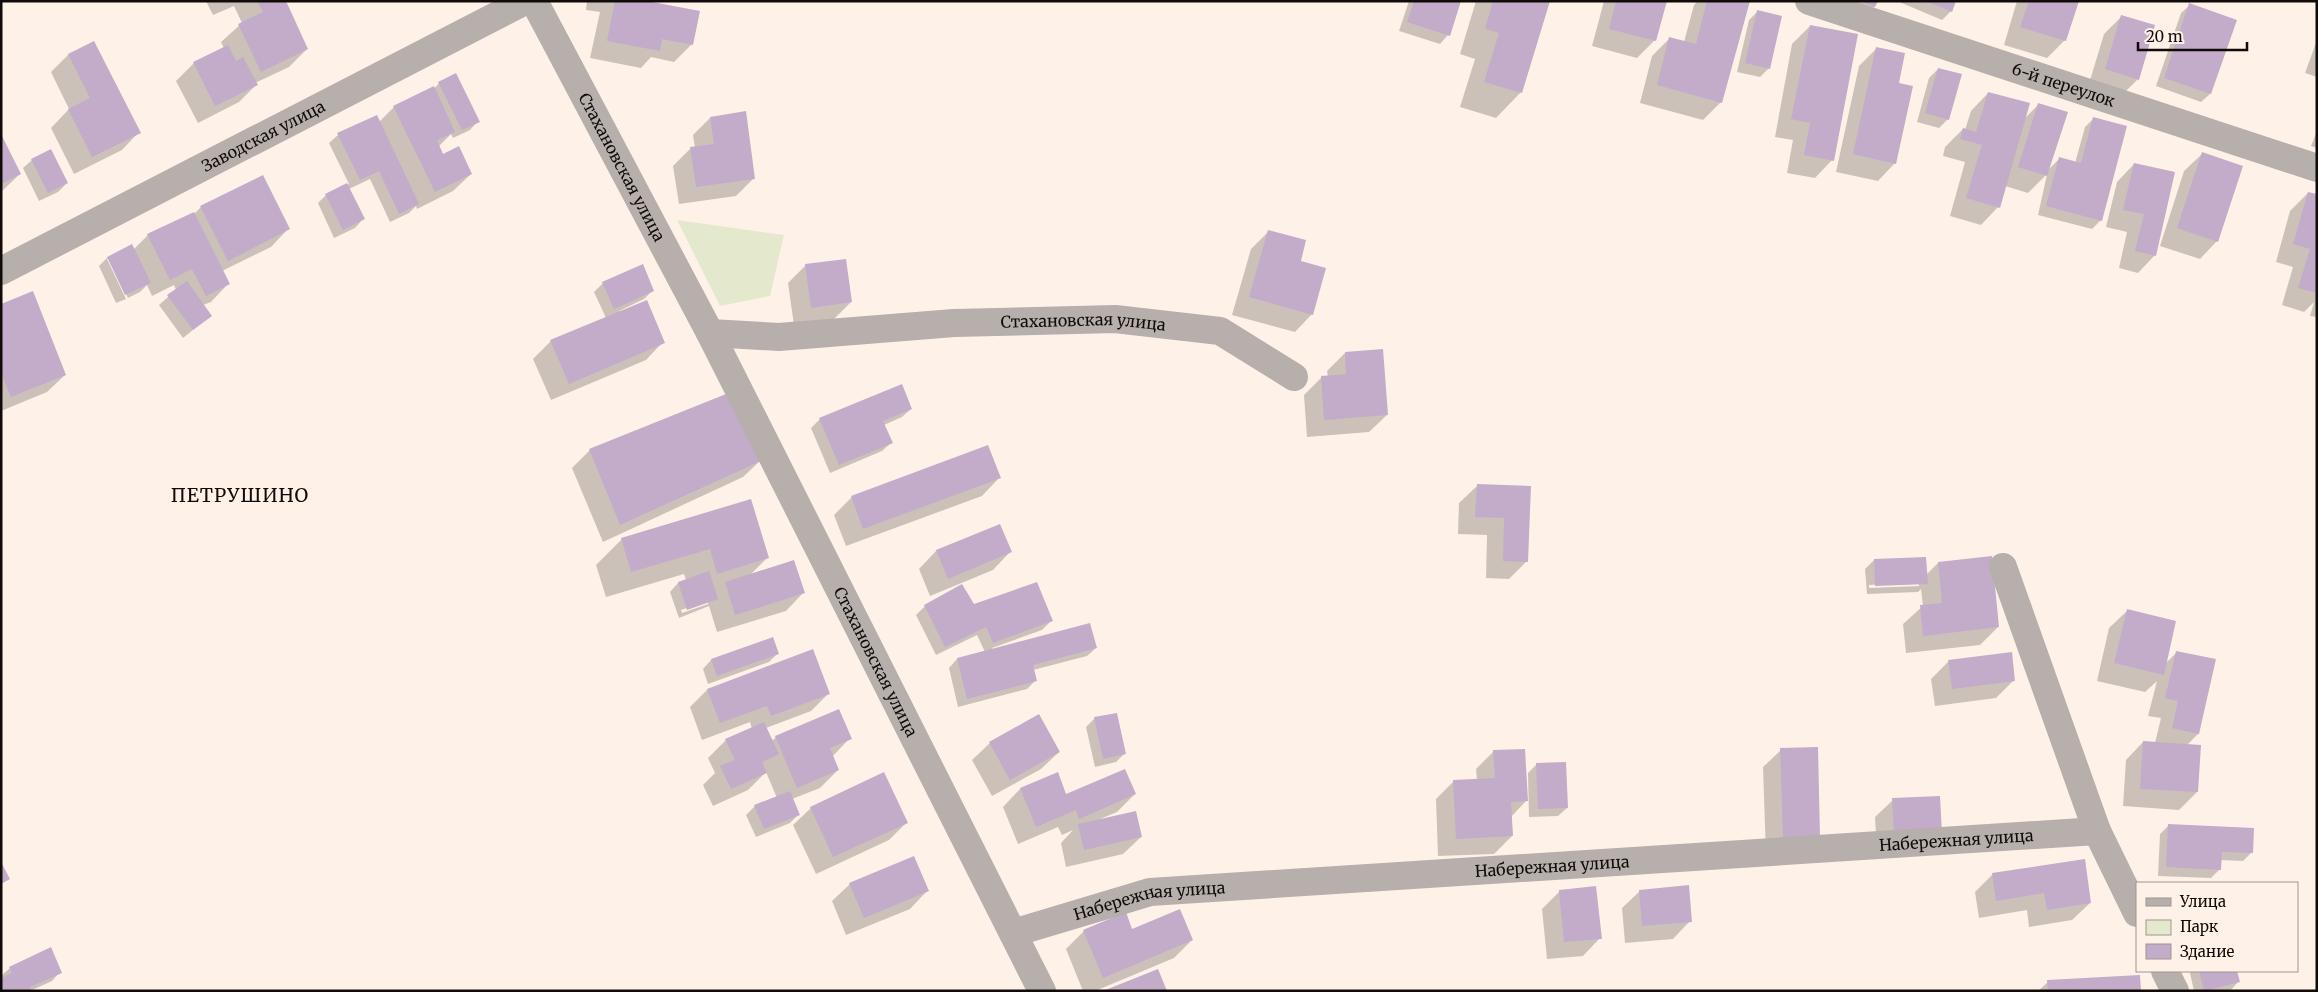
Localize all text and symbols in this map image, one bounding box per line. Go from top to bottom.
scale bar [2138,20,2247,52]
text: 20 m [2146,27,2183,46]
street label: 6-й переулок [2009,58,2118,111]
street label: Стахановская улица [575,89,670,245]
street label: Заводская улица [198,96,329,176]
street label: Стахановская улица [1000,309,1167,335]
district label: ПЕТРУШИНО [171,483,309,507]
street label: Стахановская улица [830,583,922,740]
street label: Набережная улица [1878,825,2035,855]
street label: Набережная улица [1474,851,1630,881]
street label: Набережная улица [1071,877,1226,924]
legend [2136,882,2298,972]
text: Улица [2179,892,2226,911]
text: Парк [2180,917,2219,936]
text: Здание [2180,942,2234,961]

